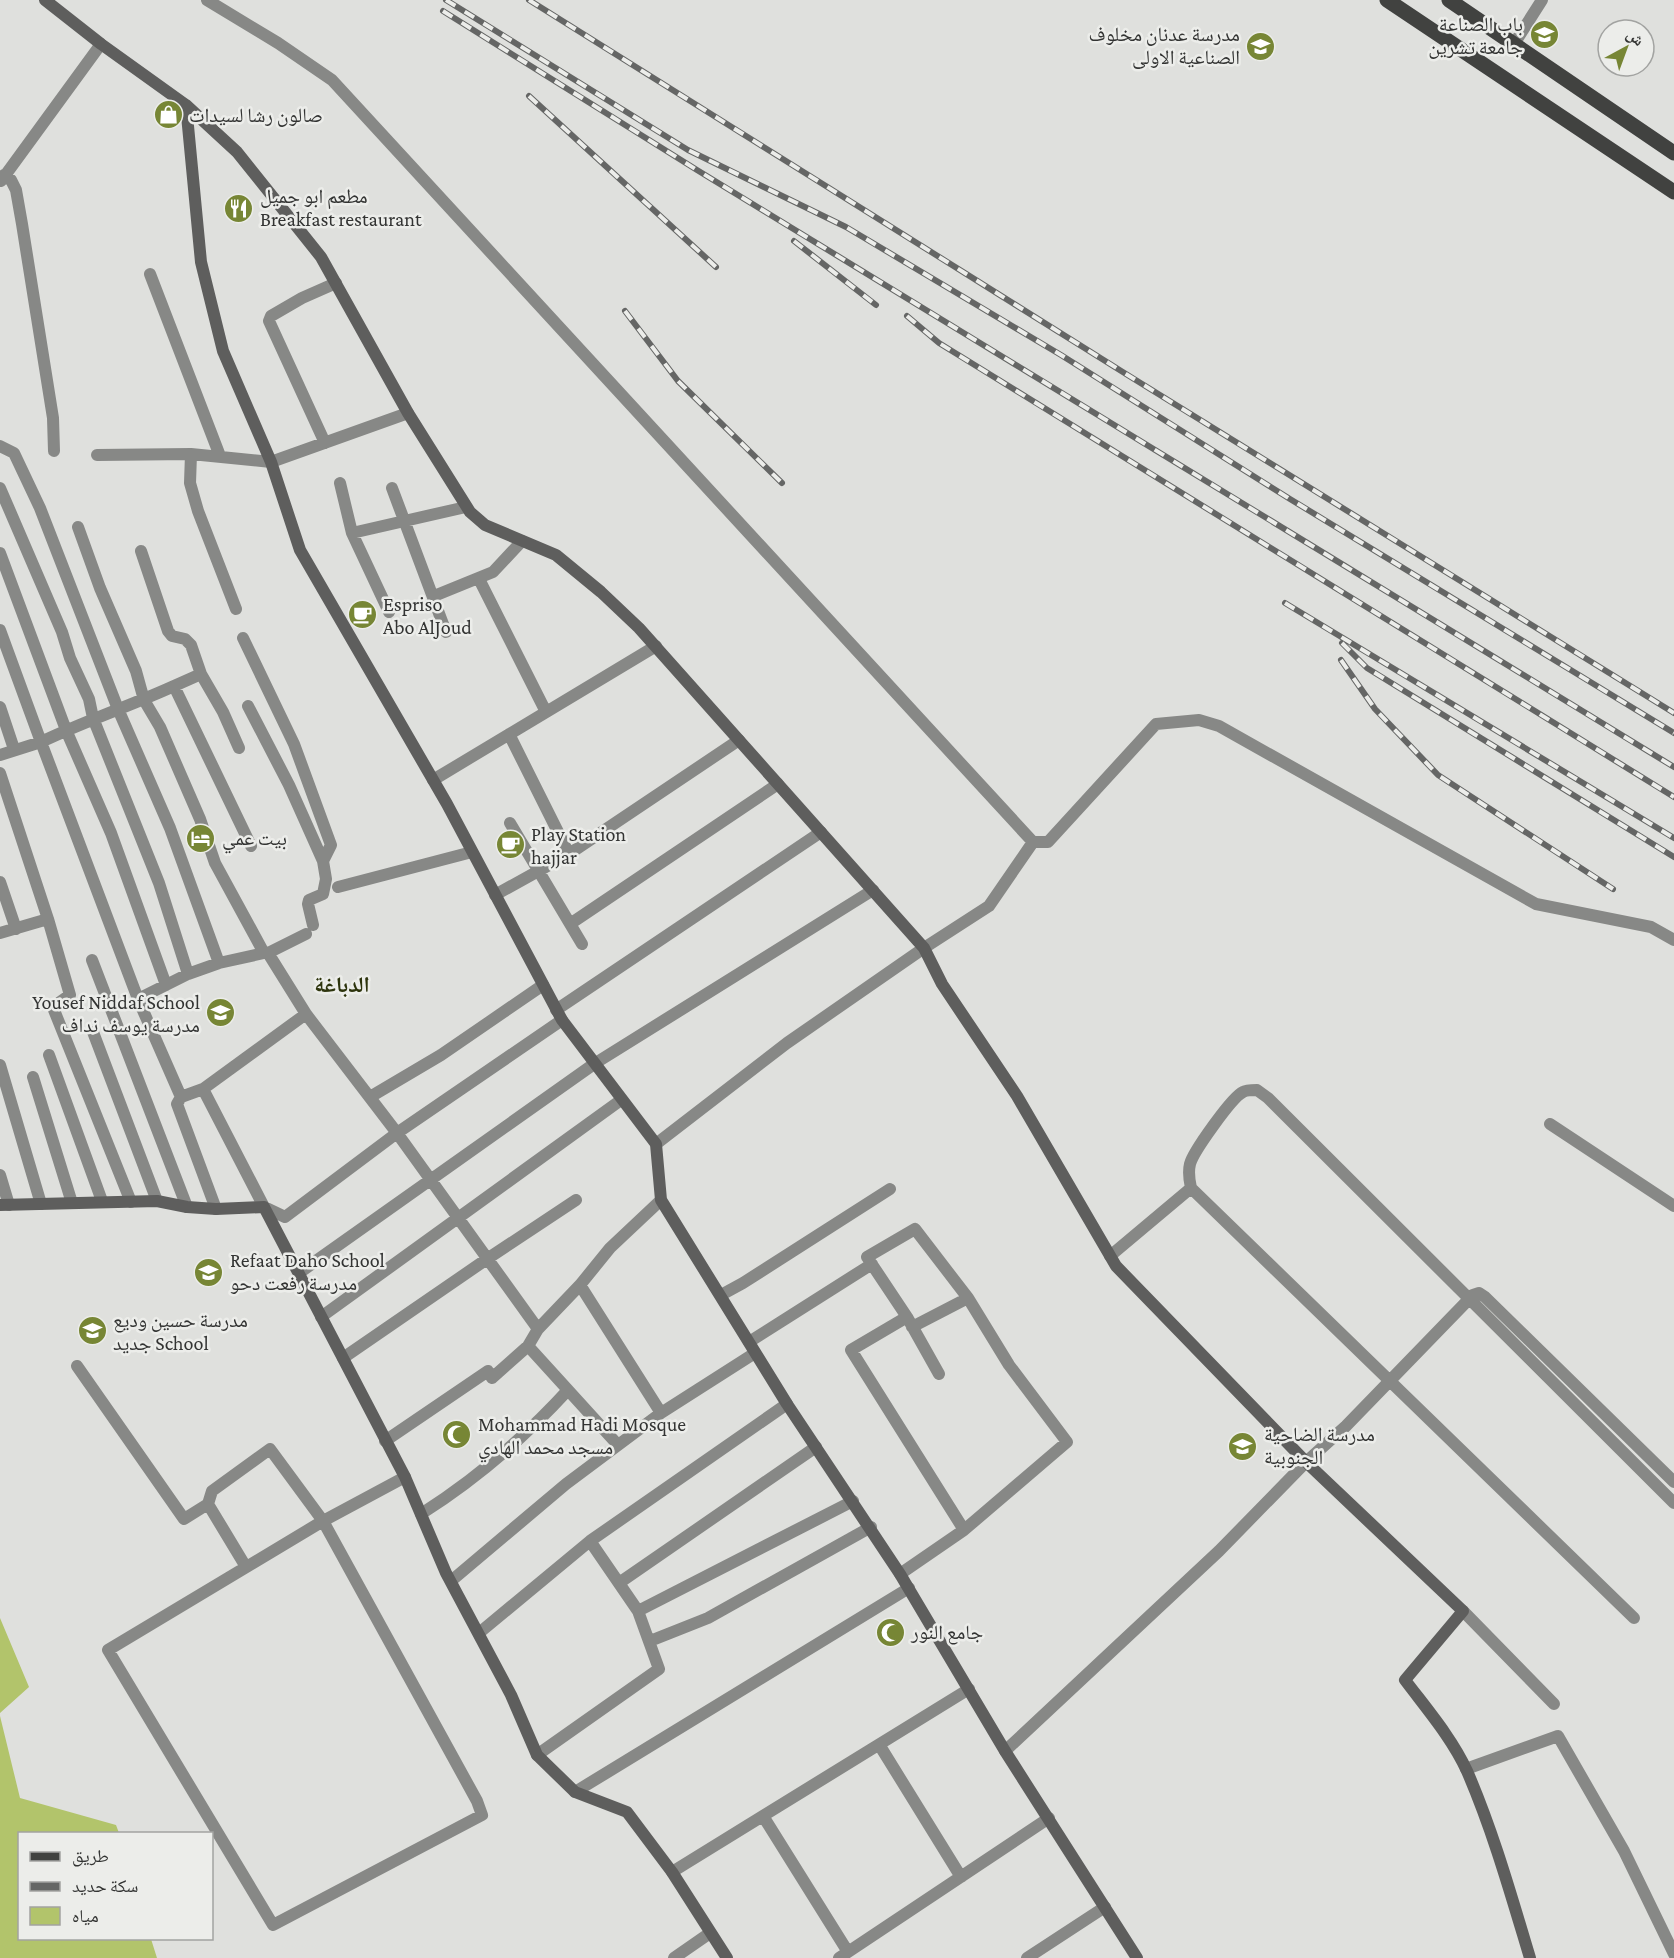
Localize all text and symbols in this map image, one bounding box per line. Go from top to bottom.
place label: باب الصناعة جامعة تشرين [1428,13,1523,59]
north arrow [1596,18,1656,78]
school or university icon: باب الصناعة جامعة تشرين [1528,19,1560,51]
place label: مدرسة عدنان مخلوف الصناعية الاولى [1088,23,1240,69]
text: ش [1623,25,1648,50]
school or university icon: مدرسة عدنان مخلوف الصناعية الاولى [1245,30,1277,62]
shop icon: صالون رشا لسيدات [152,99,184,131]
place label: صالون رشا لسيدات [189,104,323,127]
place label: مطعم ابو جميل Breakfast restaurant [260,185,422,230]
restaurant icon: مطعم ابو جميل Breakfast restaurant [223,192,255,224]
place label: Espriso Abo AlJoud [383,593,472,639]
cafe icon: Espriso Abo AlJoud [346,599,378,631]
hotel icon: بيت عمي [185,822,217,854]
place label: Play Station hajjar [531,823,626,869]
place label: بيت عمي [222,827,287,854]
cafe icon: Play Station hajjar [494,829,526,861]
district label: الدباغة [314,972,370,998]
place label: Yousef Niddaf School مدرسة يوسف نداف [32,991,200,1036]
school or university icon: Yousef Niddaf School مدرسة يوسف نداف [205,997,237,1029]
place label: Refaat Daho School مدرسة رفعت دحو [230,1249,385,1294]
school or university icon: Refaat Daho School مدرسة رفعت دحو [193,1256,225,1288]
place label: مدرسة حسين وديع جديد School [113,1309,248,1354]
school or university icon: مدرسة حسين وديع جديد School [76,1315,108,1347]
place label: Mohammad Hadi Mosque مسجد محمد الهادي [478,1413,686,1463]
mosque icon: Mohammad Hadi Mosque مسجد محمد الهادي [441,1419,473,1451]
place label: مدرسة الضاحية الجنوبية [1264,1423,1375,1469]
school or university icon: مدرسة الضاحية الجنوبية [1227,1430,1259,1462]
mosque icon: جامع النور [874,1616,906,1648]
place label: جامع النور [910,1621,983,1645]
legend [18,1832,213,1940]
text: طريق [72,1846,109,1867]
text: سكة حديد [72,1876,138,1896]
text: مياه [72,1906,99,1926]

